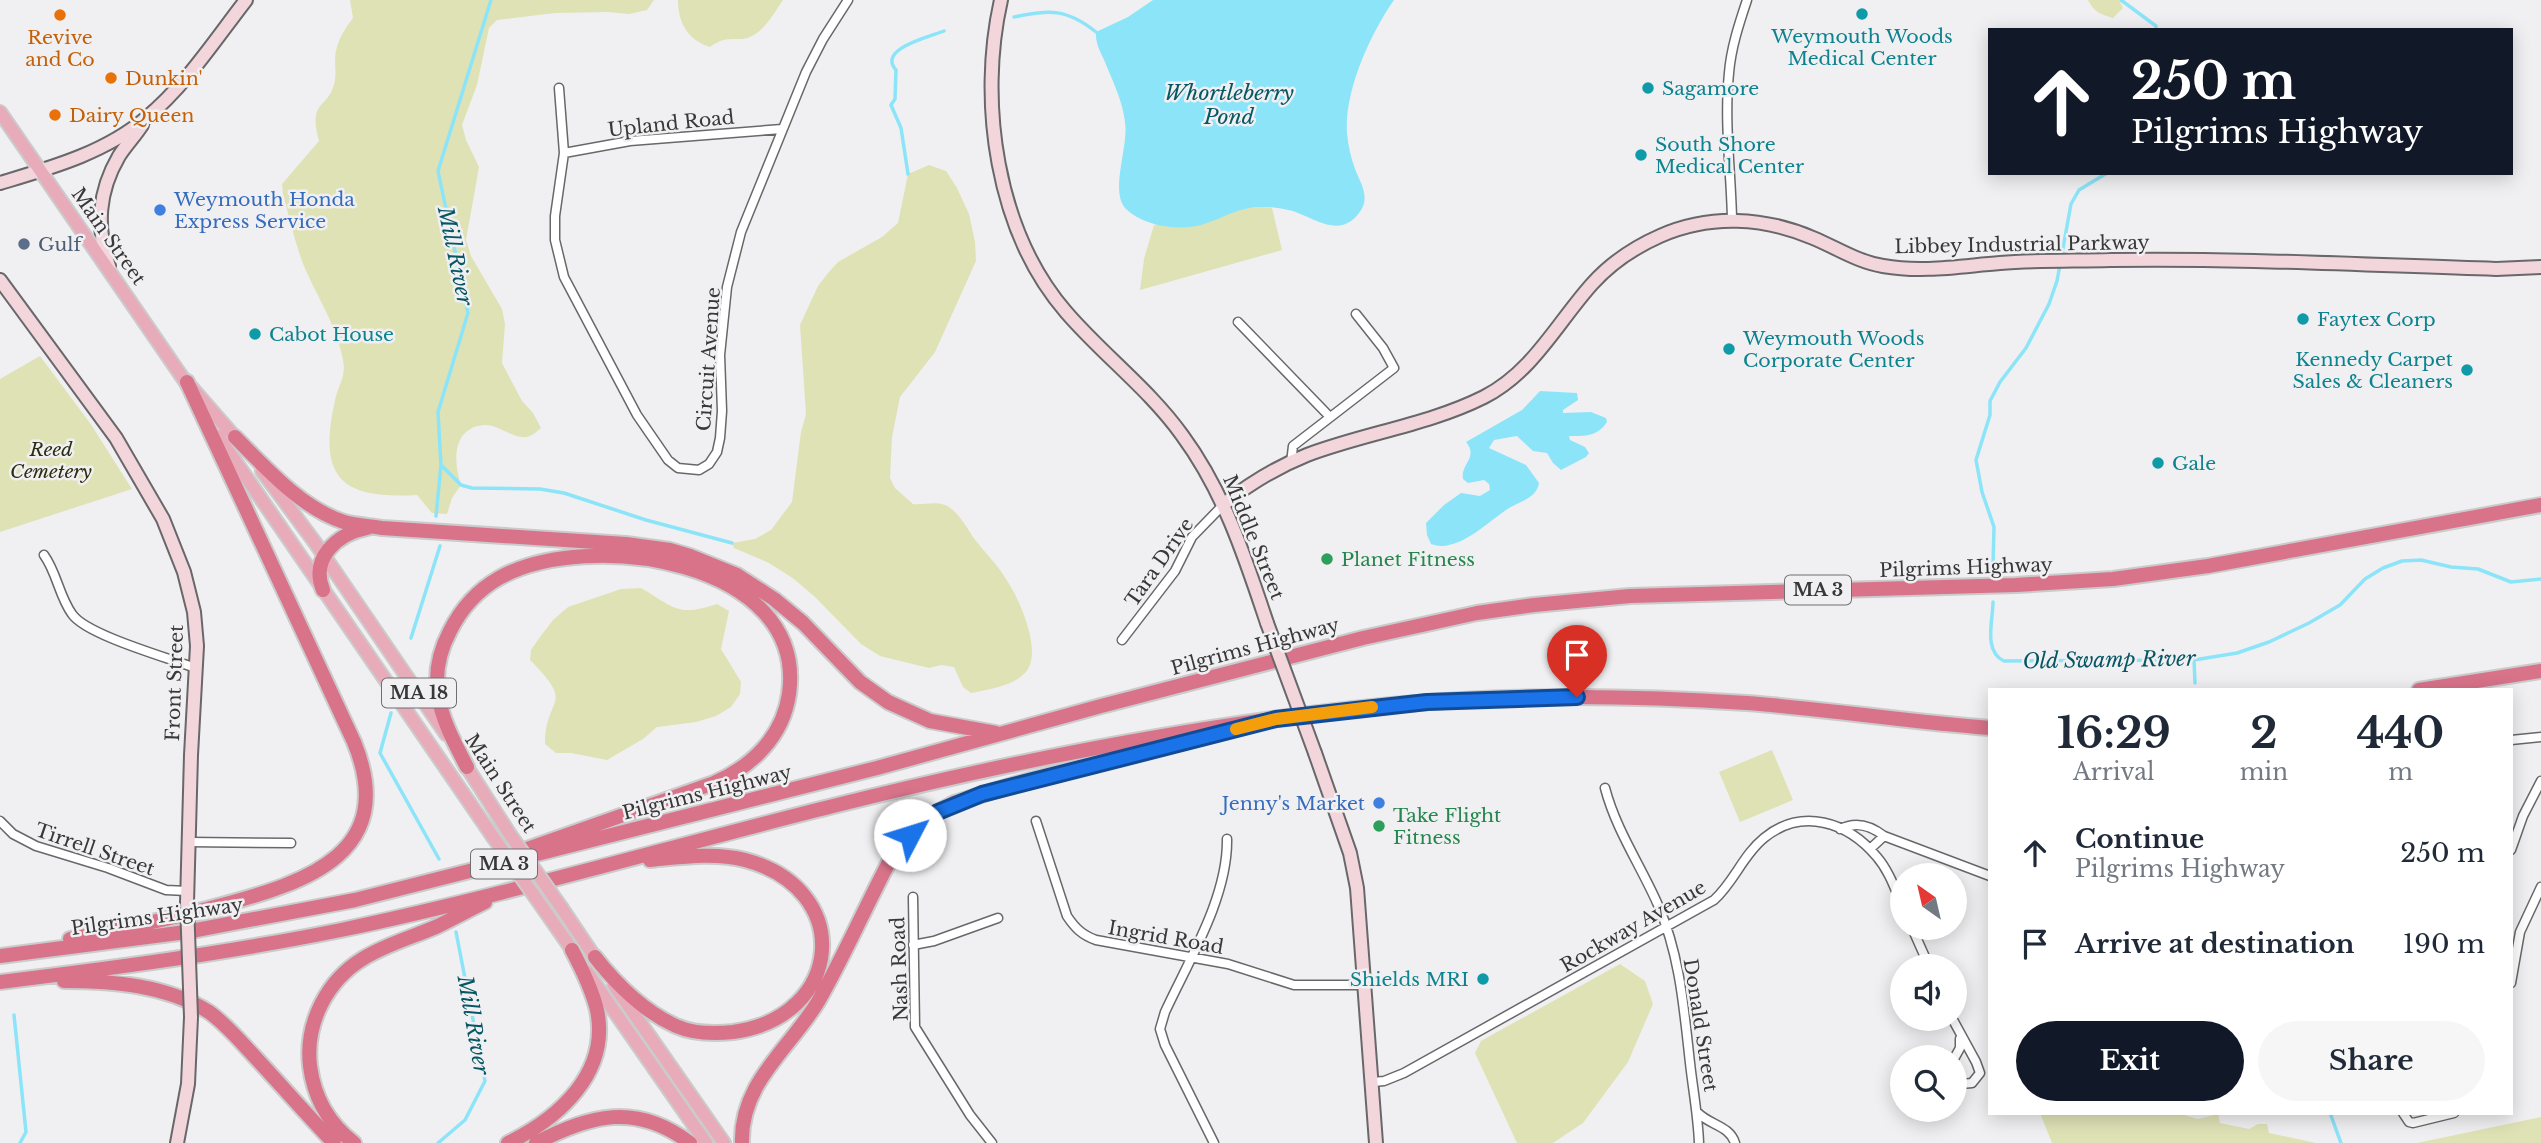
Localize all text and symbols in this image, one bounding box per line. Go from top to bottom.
marker: Weymouth Woods Medical Center [1854,6,1870,22]
marker: Revive and Co [52,7,68,23]
place label: Weymouth Woods Medical Center [1770,25,1953,70]
place label: Revive and Co [25,26,95,71]
text: 250 m [2131,51,2296,112]
icon: ahead [2016,56,2107,147]
place label: Dunkin' [125,67,203,90]
marker: Dunkin' [103,70,119,86]
place label: Sagamore [1662,77,1759,100]
water label: Whortleberry Pond [1164,80,1294,130]
marker: Sagamore [1640,80,1656,96]
place label: Dairy Queen [69,104,194,127]
street label: Upland Road [607,105,736,142]
marker: Dairy Queen [47,107,63,123]
text: Pilgrims Highway [2131,112,2423,152]
place label: South Shore Medical Center [1655,133,1804,178]
marker: South Shore Medical Center [1633,147,1649,163]
street label: Main Street [67,183,151,290]
place label: Weymouth Honda Express Service [173,188,355,233]
marker: Weymouth Honda Express Service [152,202,168,218]
water label: Mill River [432,203,478,309]
street label: Libbey Industrial Parkway [1894,231,2150,258]
place label: Gulf [38,233,83,256]
marker: Gulf [16,236,32,252]
street label: Circuit Avenue [692,286,725,432]
place label: Faytex Corp [2317,308,2436,331]
marker: Faytex Corp [2295,311,2311,327]
place label: Cabot House [269,323,394,346]
marker: Cabot House [247,326,263,342]
place label: Weymouth Woods Corporate Center [1742,327,1924,372]
marker: Weymouth Woods Corporate Center [1721,341,1737,357]
place label: Kennedy Carpet Sales & Cleaners [2292,348,2454,393]
marker: Kennedy Carpet Sales & Cleaners [2459,362,2475,378]
park label: Reed Cemetery [10,438,92,483]
place label: Gale [2172,452,2216,475]
marker: Gale [2150,455,2166,471]
street label: Middle Street [1218,471,1289,604]
street label: Tara Drive [1120,514,1198,611]
place label: Planet Fitness [1341,548,1475,571]
marker: Planet Fitness [1319,551,1335,567]
street label: Pilgrims Highway [1879,553,2053,582]
road number: MA 3 [1785,576,1851,604]
street label: Pilgrims Highway [1168,613,1342,680]
street label: Front Street [161,623,188,742]
pin [1547,625,1607,697]
icon: arrive [1558,636,1596,674]
water label: Old Swamp River [2022,645,2197,675]
road number: MA 18 [382,678,456,708]
text: 16:29 [2057,707,2171,759]
text: 2 [2250,707,2278,759]
text: 440 [2357,707,2444,759]
street label: Main Street [460,729,542,838]
text: Arrival [2073,758,2155,786]
text: min [2240,758,2288,786]
text: m [2388,758,2413,786]
street label: Pilgrims Highway [620,760,794,825]
place label: Jenny's Market [1219,792,1366,815]
marker: Jenny's Market [1371,795,1387,811]
position arrow [873,798,947,872]
place label: Take Flight Fitness [1393,804,1502,849]
street label: Tirrell Street [32,818,158,881]
marker: Take Flight Fitness [1371,818,1387,834]
text: Continue [2075,823,2204,855]
icon: ahead [2016,834,2054,872]
text: 250 m [2400,837,2485,869]
road number: MA 3 [471,850,537,878]
text: Pilgrims Highway [2075,855,2285,883]
north arrow [1890,863,1967,940]
map controls [1890,863,1967,1122]
street label: Rockway Avenue [1557,876,1710,977]
street label: Pilgrims Highway [70,893,245,940]
street label: Nash Road [886,916,913,1022]
street label: Ingrid Road [1106,916,1226,959]
icon: arrive [2016,925,2054,963]
text: Arrive at destination [2075,928,2355,960]
text: 190 m [2403,928,2485,960]
button: sound [1890,954,1967,1031]
street label: Donald Street [1679,957,1723,1094]
place label: Shields MRI [1350,968,1469,991]
marker: Shields MRI [1475,971,1491,987]
water label: Mill River [451,972,495,1078]
button: Exit [2016,1021,2244,1101]
button: Share [2258,1021,2485,1101]
button: search [1890,1045,1967,1122]

